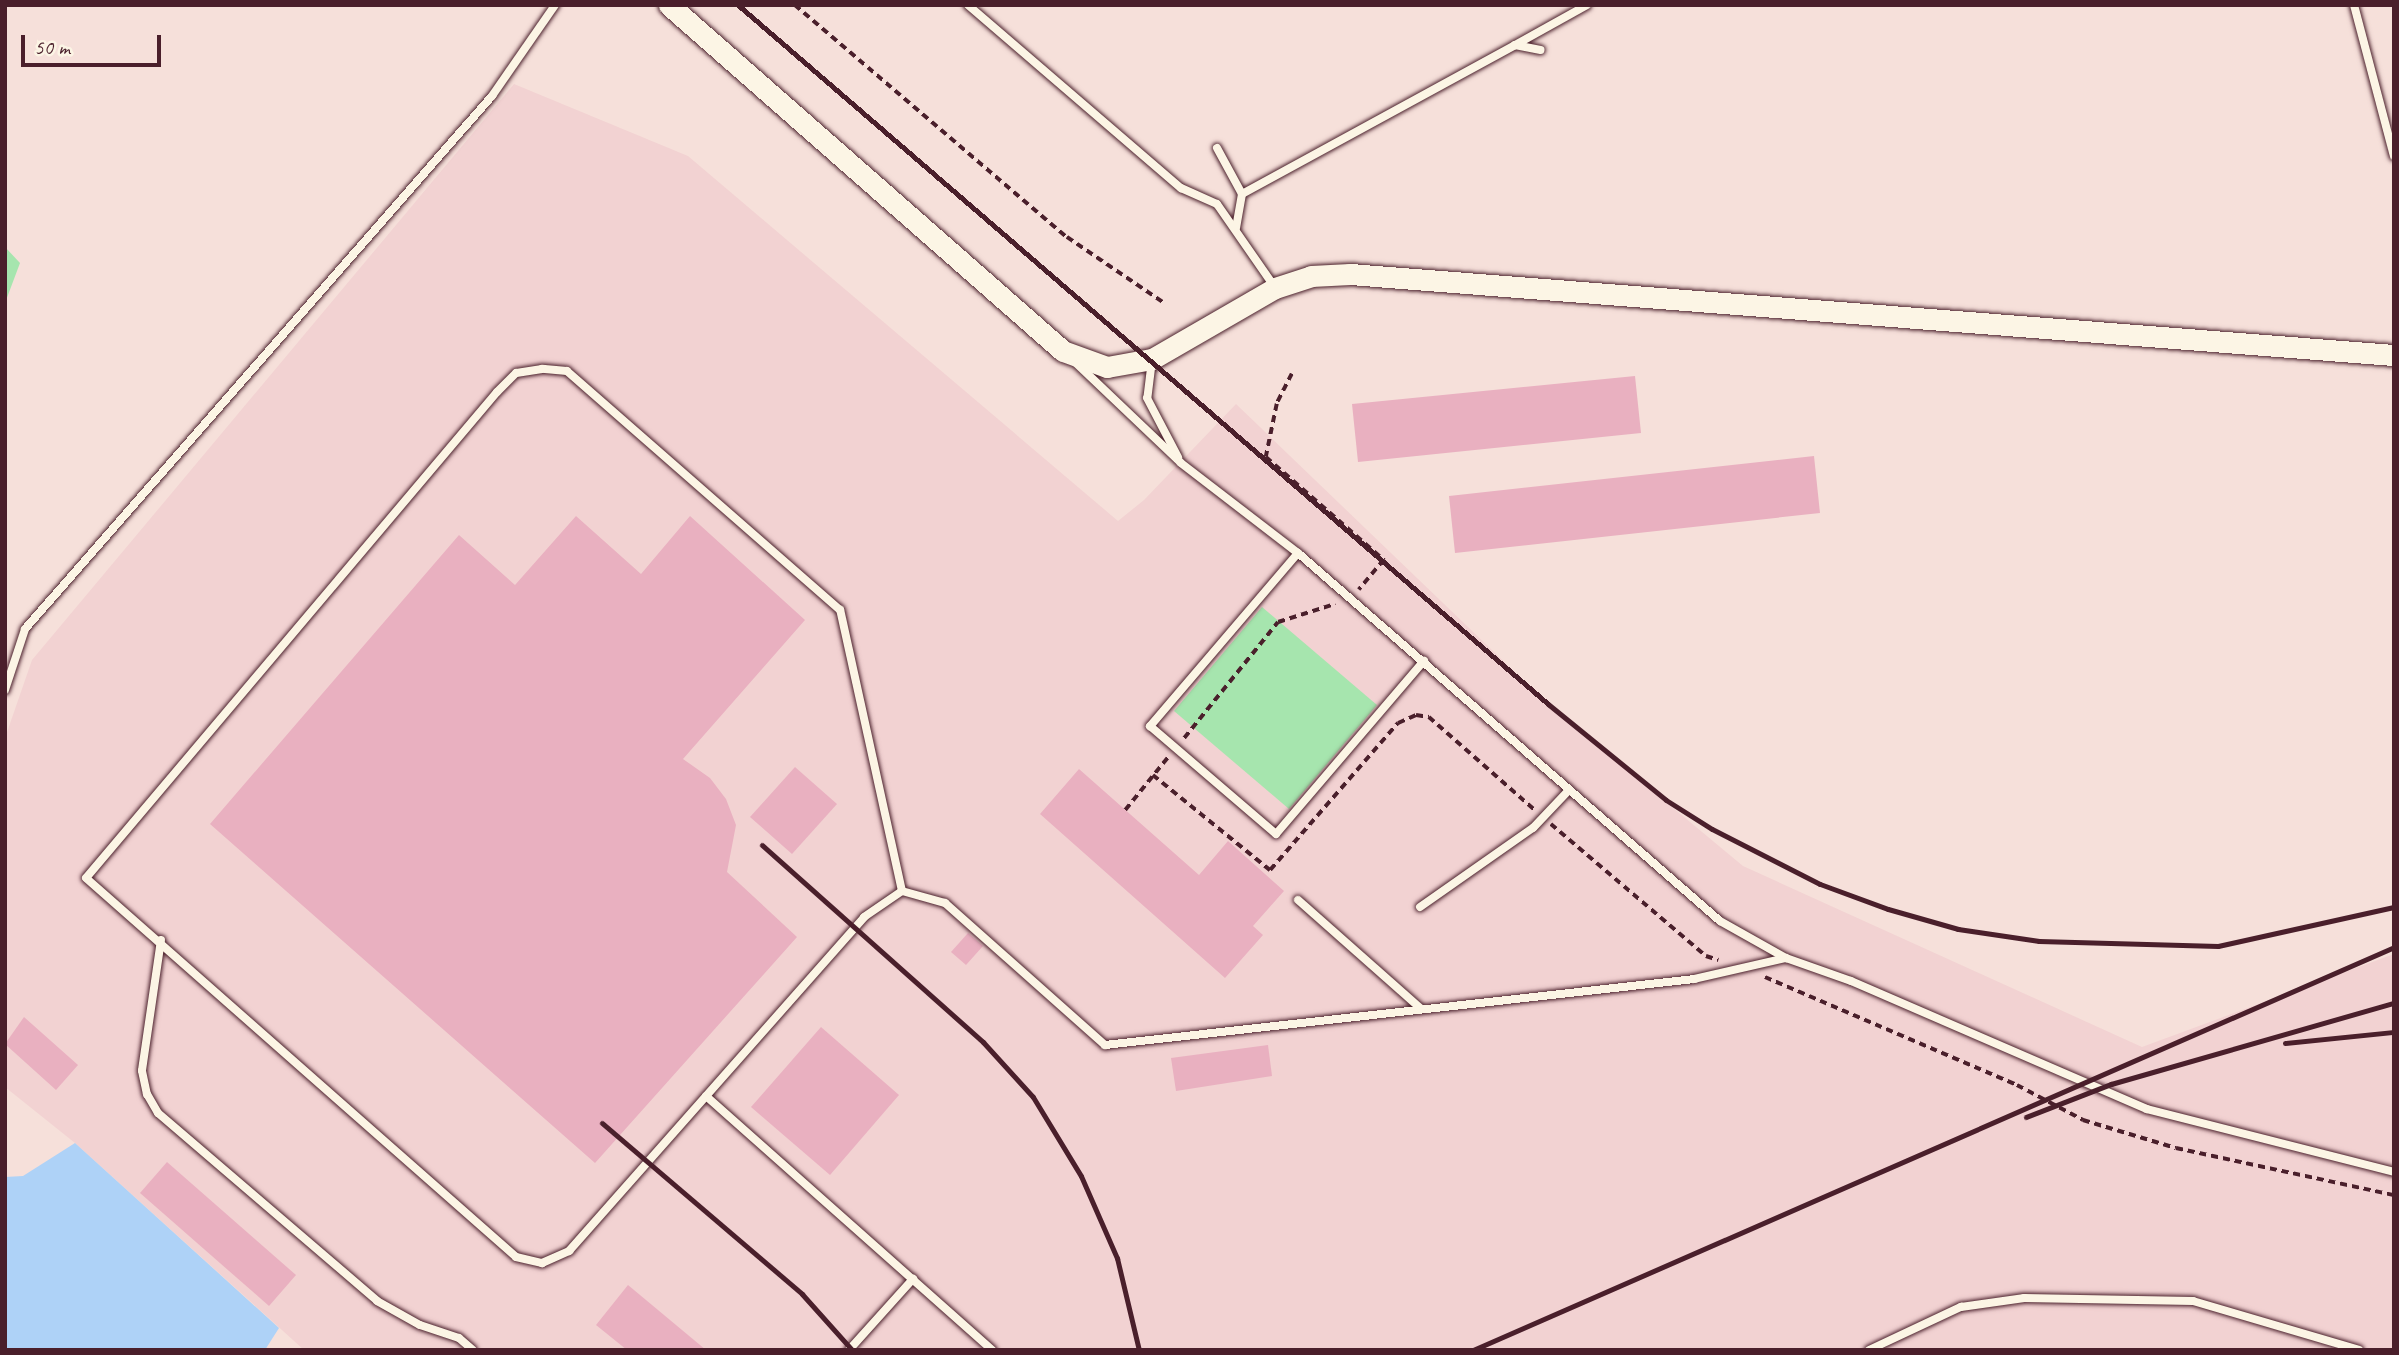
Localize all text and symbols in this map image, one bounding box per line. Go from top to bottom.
scale bar [24,21,164,65]
text: 50 m [34,34,70,60]

